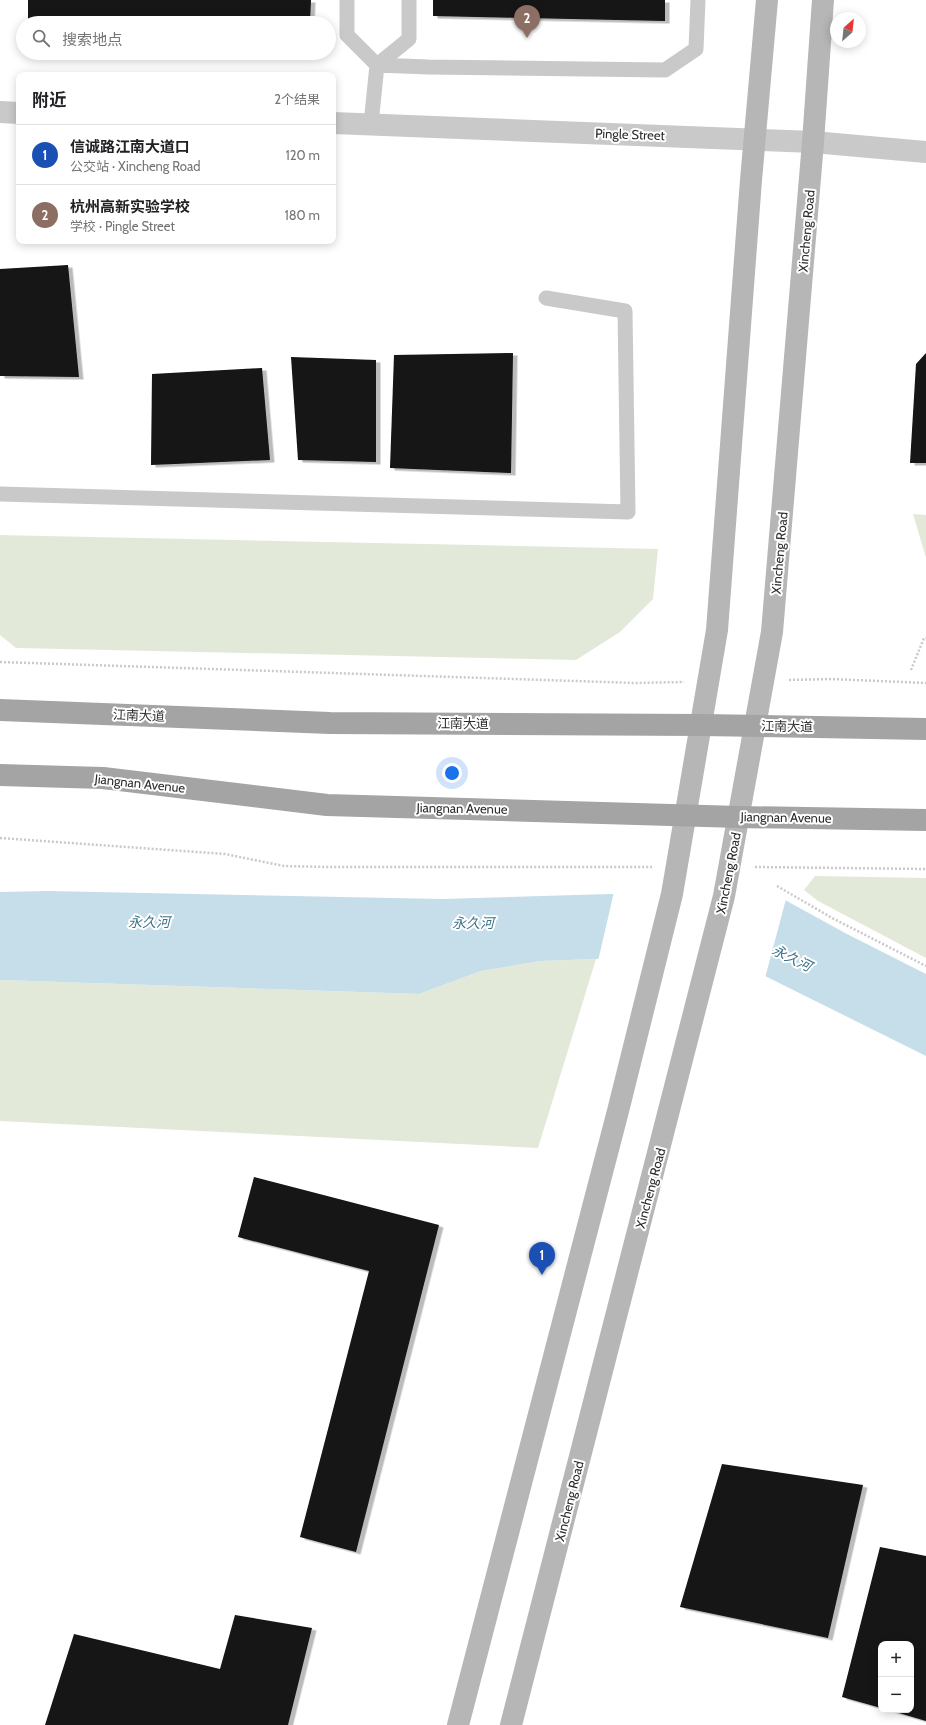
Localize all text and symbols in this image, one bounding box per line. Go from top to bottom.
pin: 2 [514,5,540,38]
north arrow [830,12,866,48]
search box [16,16,336,60]
icon: search [30,27,52,49]
text: 搜索地点 [62,31,122,49]
text: 附近 [32,90,66,110]
text: 2个结果 [274,91,320,107]
street label: Pingle Street [595,125,666,143]
text: 信诚路江南大道口 [70,138,190,156]
text: 1 [43,147,47,163]
text: 120 m [286,147,320,163]
text: 公交站 · Xincheng Road [70,158,200,174]
street label: Xincheng Road [794,189,818,273]
text: 杭州高新实验学校 [70,198,190,216]
text: 2 [42,207,48,223]
text: 180 m [284,207,320,223]
text: 学校 · Pingle Street [70,218,175,234]
street label: Xincheng Road [767,511,791,595]
street label: 江南大道 [113,706,165,724]
street label: 江南大道 [437,715,489,731]
street label: 江南大道 [761,718,813,734]
your location [442,763,462,783]
street label: Jiangnan Avenue [93,770,186,796]
street label: Jiangnan Avenue [415,799,508,817]
street label: Jiangnan Avenue [739,808,832,826]
street label: Xincheng Road [712,831,744,915]
water label: 永久河 [128,913,173,931]
water label: 永久河 [452,914,497,932]
water label: 永久河 [769,941,818,977]
street label: Xincheng Road [632,1146,668,1230]
pin: 1 [529,1242,555,1275]
street label: Xincheng Road [551,1459,587,1543]
map controls [878,1641,914,1713]
button: + [878,1641,914,1677]
button: − [878,1677,914,1713]

